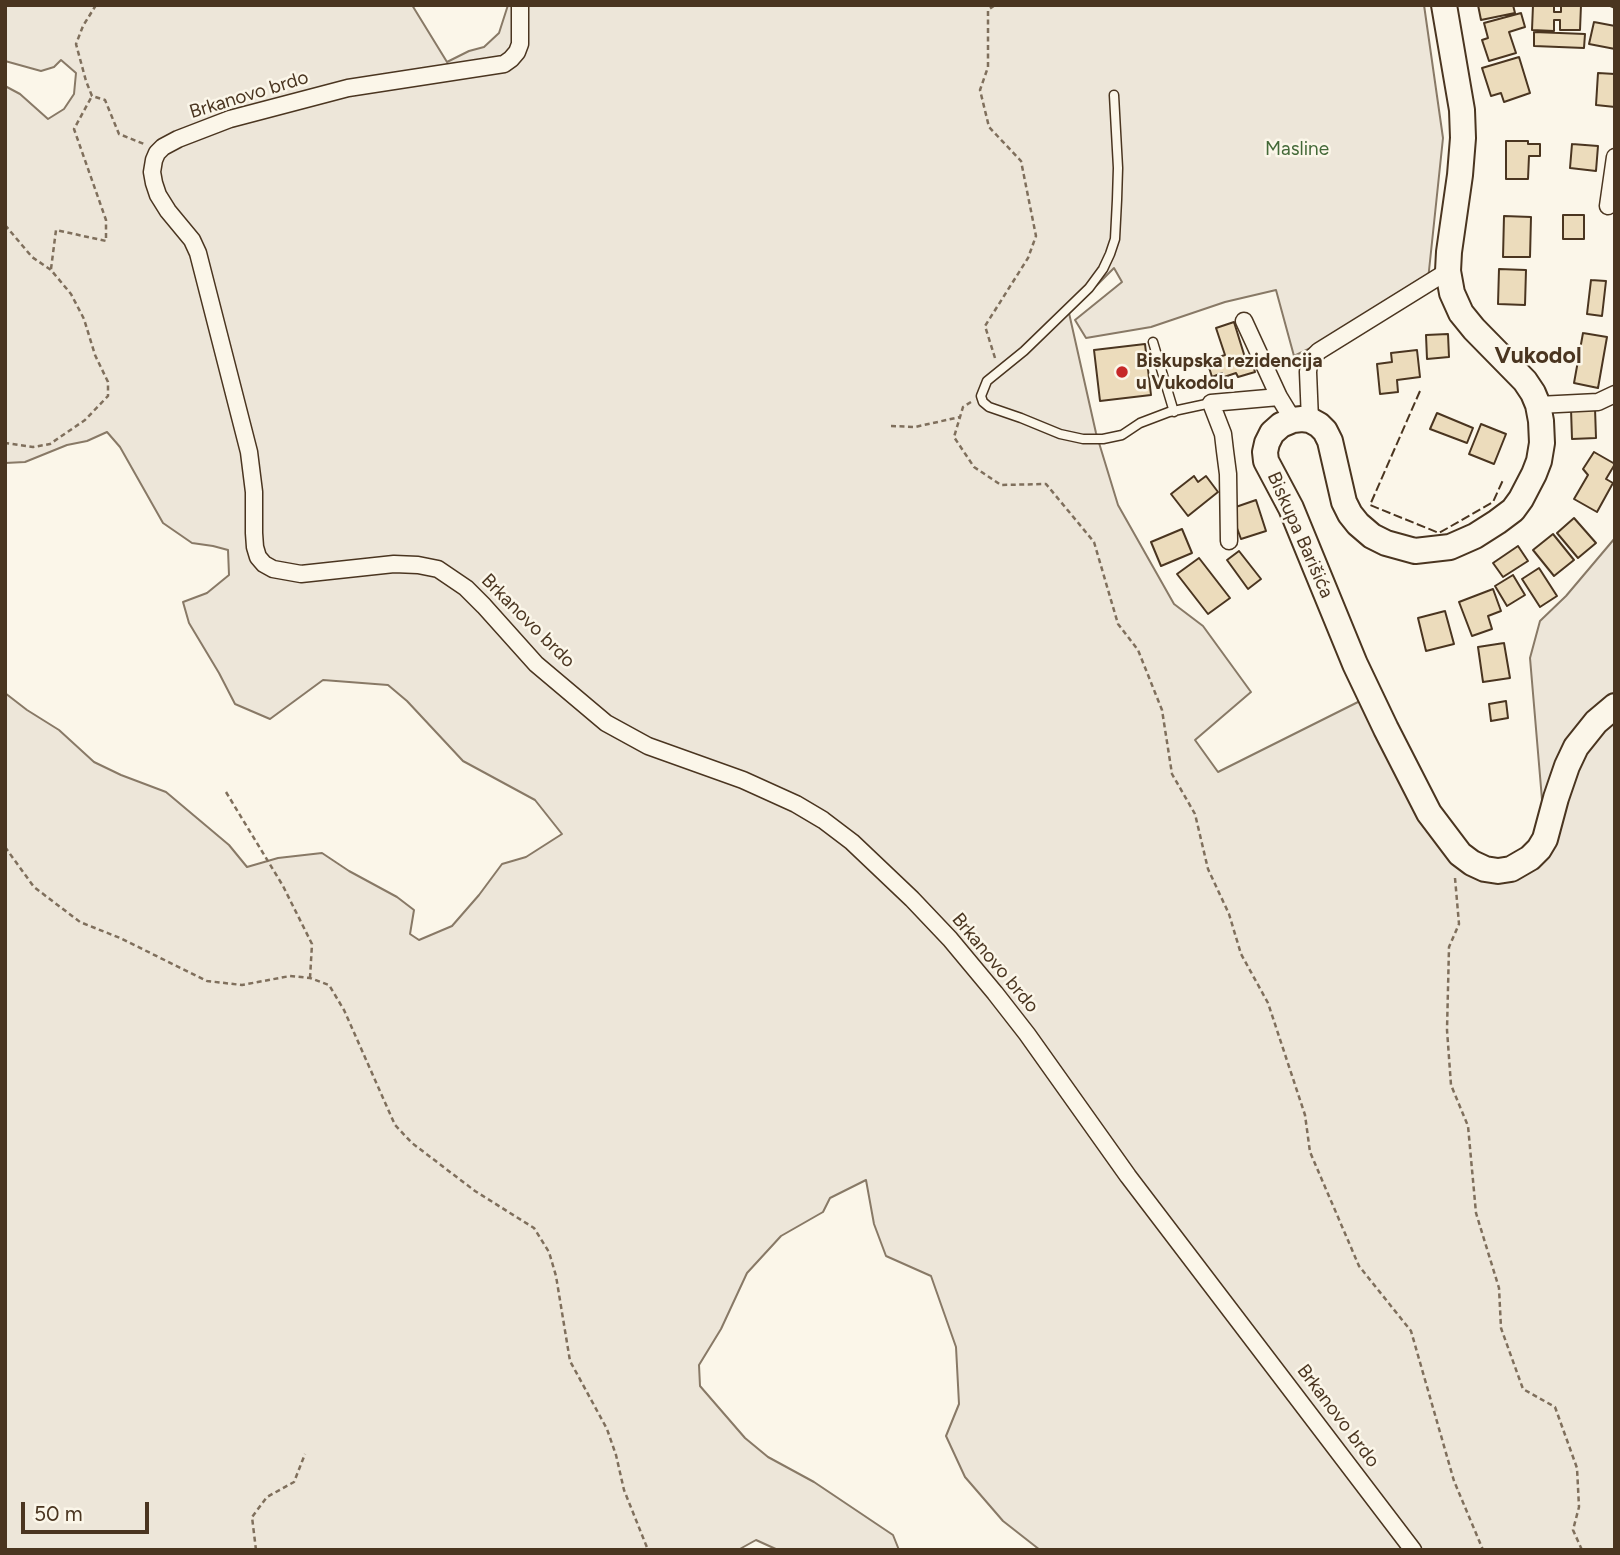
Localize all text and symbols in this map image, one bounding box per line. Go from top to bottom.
street label: Brkanovo brdo [187,66,311,124]
park label: Masline [1265,138,1329,160]
district label: Vukodol [1494,342,1582,370]
place label: Biskupska rezidencija u Vukodolu [1136,350,1323,394]
marker: Biskupska rezidencija u Vukodolu [1114,364,1130,380]
street label: Biskupa Barišića [1262,468,1338,602]
street label: Brkanovo brdo [476,569,580,673]
street label: Brkanovo brdo [947,908,1043,1018]
street label: Brkanovo brdo [1292,1360,1384,1472]
scale bar [24,1488,152,1532]
text: 50 m [34,1501,83,1526]

